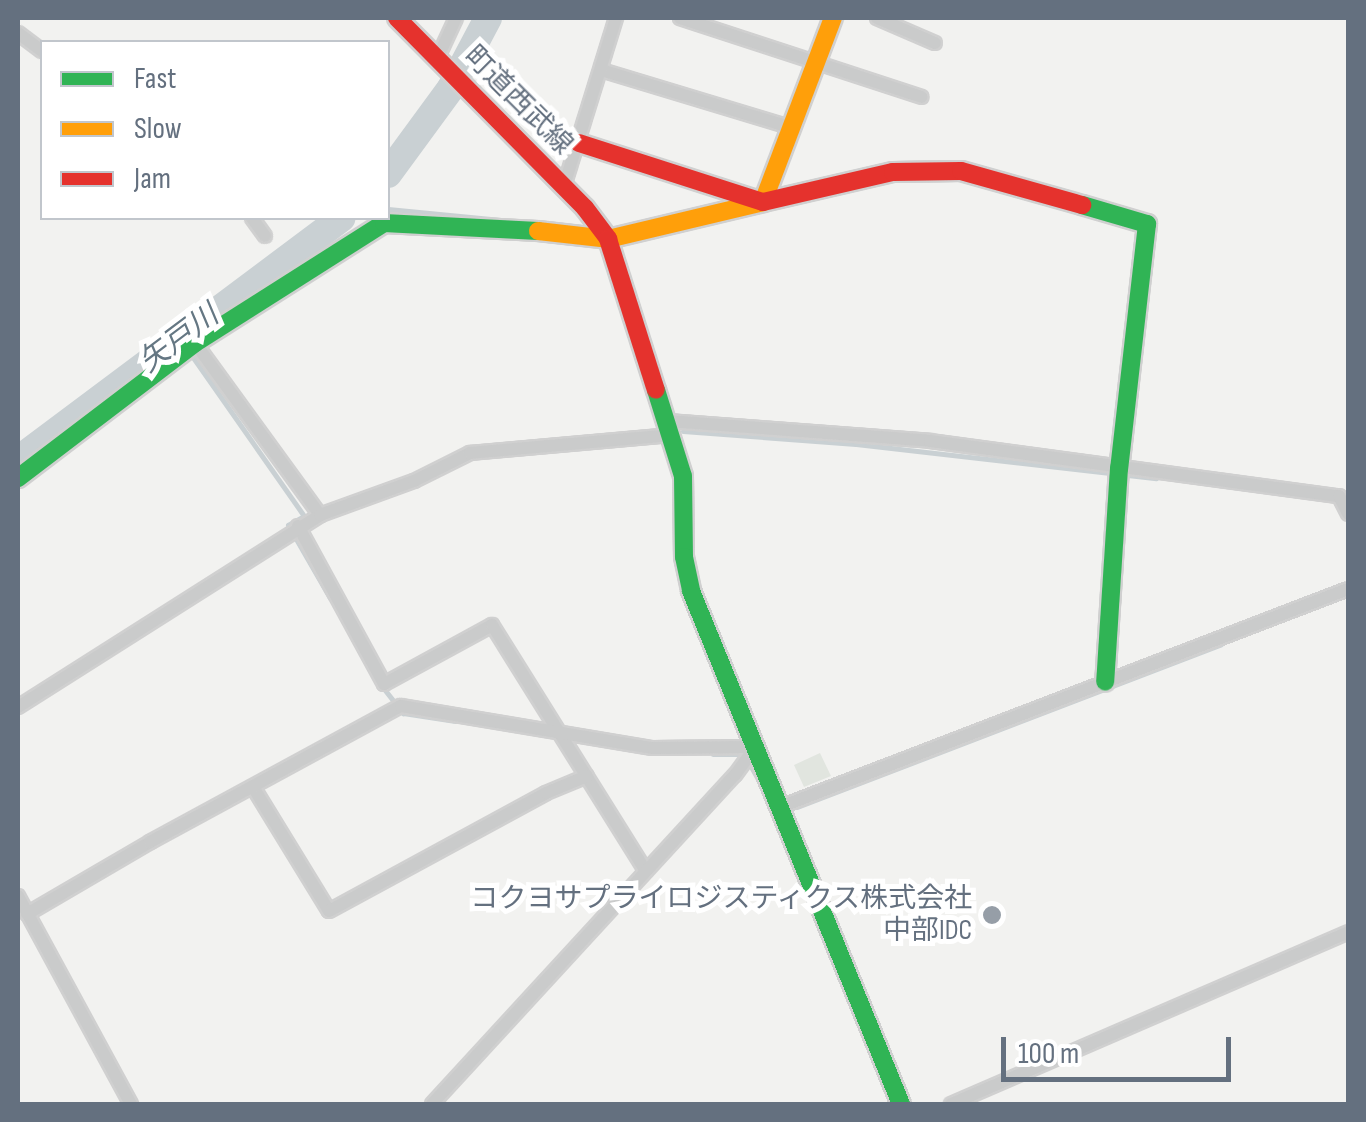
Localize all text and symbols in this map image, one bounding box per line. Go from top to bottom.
legend [40,40,390,220]
street label: 町道西武線 [457,40,579,162]
text: Fast [134,61,176,97]
text: Slow [134,111,182,147]
text: Jam [134,161,171,197]
water label: 矢戸川 [132,298,226,380]
place label: コクヨサプライロジスティクス株式会社 中部IDC [468,882,972,948]
marker: コクヨサプライロジスティクス株式会社 中部IDC [981,904,1003,926]
scale bar [1006,1017,1236,1079]
text: 100 m [1018,1036,1079,1072]

